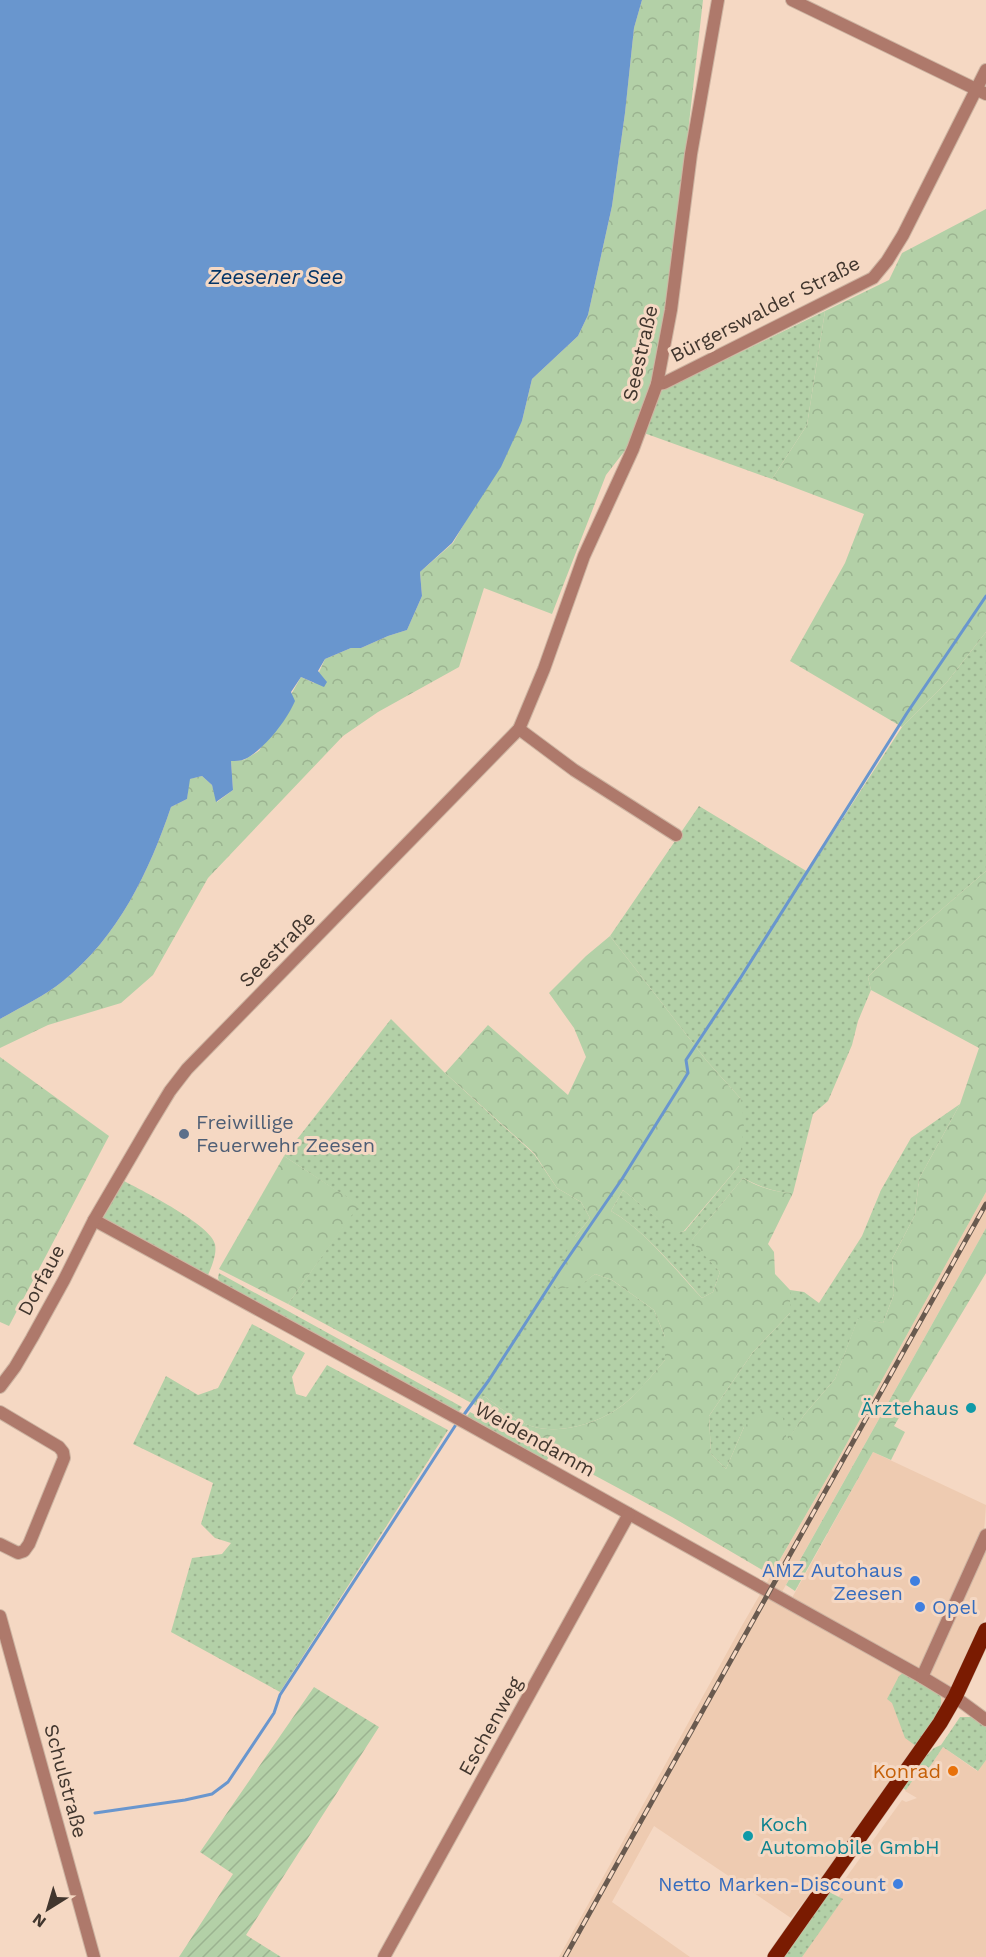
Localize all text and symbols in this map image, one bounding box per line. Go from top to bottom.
street label: Bürgerswalder Straße [666,251,864,367]
water label: Zeesener See [208,264,343,289]
street label: Seestraße [617,303,663,403]
street label: Seestraße [234,906,320,992]
place label: Freiwillige Feuerwehr Zeesen [196,1110,375,1157]
marker: Freiwillige Feuerwehr Zeesen [177,1127,191,1141]
street label: Dorfaue [12,1240,70,1320]
street label: Weidendamm [471,1396,599,1482]
place label: Ärztehaus [860,1396,959,1420]
marker: Ärztehaus [964,1401,978,1415]
place label: AMZ Autohaus Zeesen [762,1558,903,1605]
marker: AMZ Autohaus Zeesen [908,1574,922,1588]
place label: Opel [932,1595,977,1619]
marker: Opel [913,1600,927,1614]
street label: Eschenweg [453,1672,527,1780]
street label: Schulstraße [39,1721,93,1841]
place label: Konrad [873,1759,941,1783]
marker: Konrad [946,1764,960,1778]
place label: Koch Automobile GmbH [760,1812,940,1859]
marker: Koch Automobile GmbH [741,1829,755,1843]
place label: Netto Marken-Discount [658,1872,887,1896]
marker: Netto Marken-Discount [891,1877,905,1891]
north arrow [18,1879,78,1939]
text: N [29,1909,50,1932]

